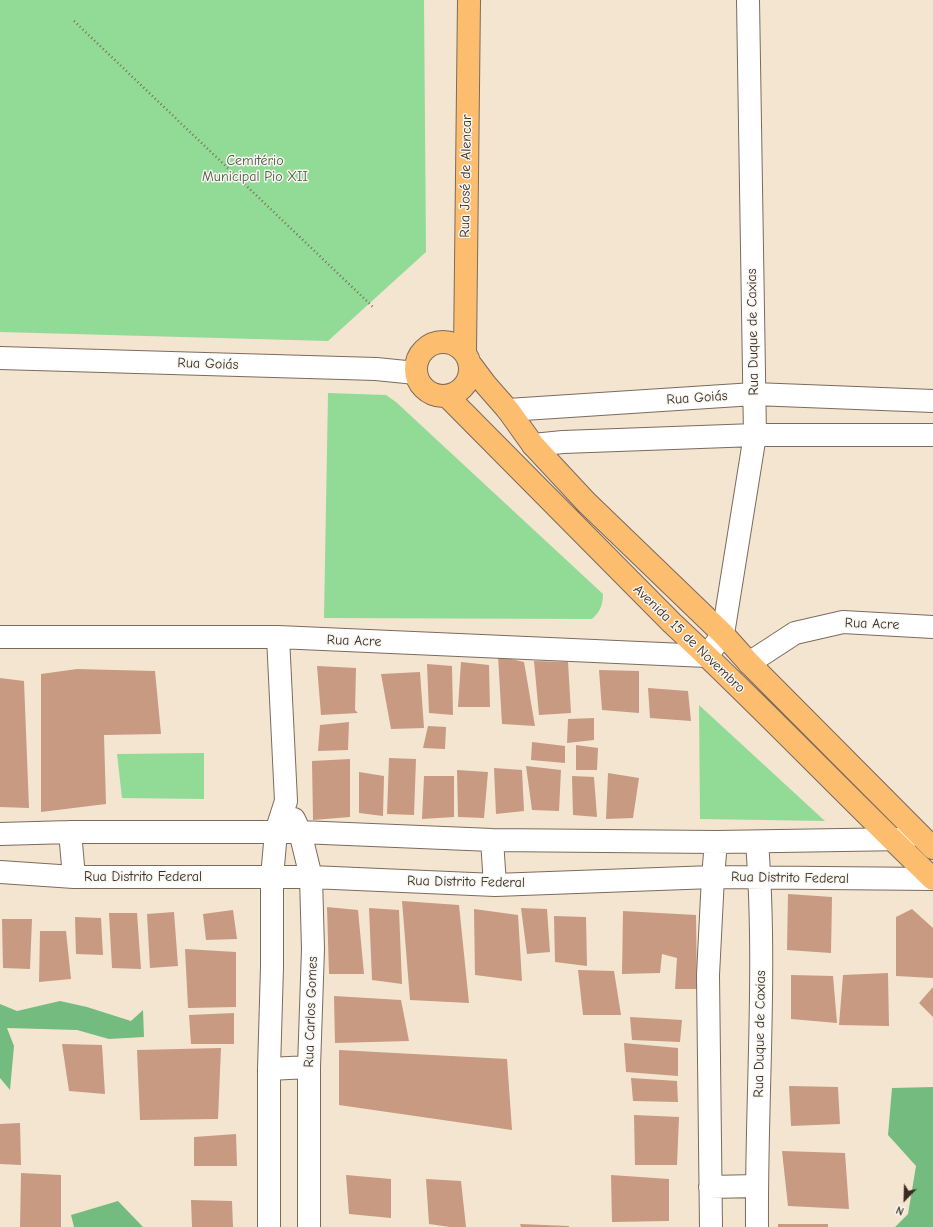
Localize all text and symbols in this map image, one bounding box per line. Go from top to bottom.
street label: Rua José de Alencar [457,114,475,238]
park label: Cemitério Municipal Pio XII [202,153,308,186]
street label: Rua Duque de Caxias [743,268,763,396]
street label: Rua Goiás [177,355,239,373]
street label: Rua Goiás [666,387,728,409]
street label: Avenida 15 de Novembro [630,581,748,697]
street label: Rua Acre [844,615,900,633]
street label: Rua Acre [326,632,382,650]
street label: Rua Distrito Federal [84,869,202,885]
street label: Rua Distrito Federal [731,869,849,887]
street label: Rua Distrito Federal [407,873,525,891]
street label: Rua Carlos Gomes [301,956,321,1068]
street label: Rua Duque de Caxias [750,970,770,1098]
north arrow [885,1179,925,1219]
text: N [894,1203,906,1218]

